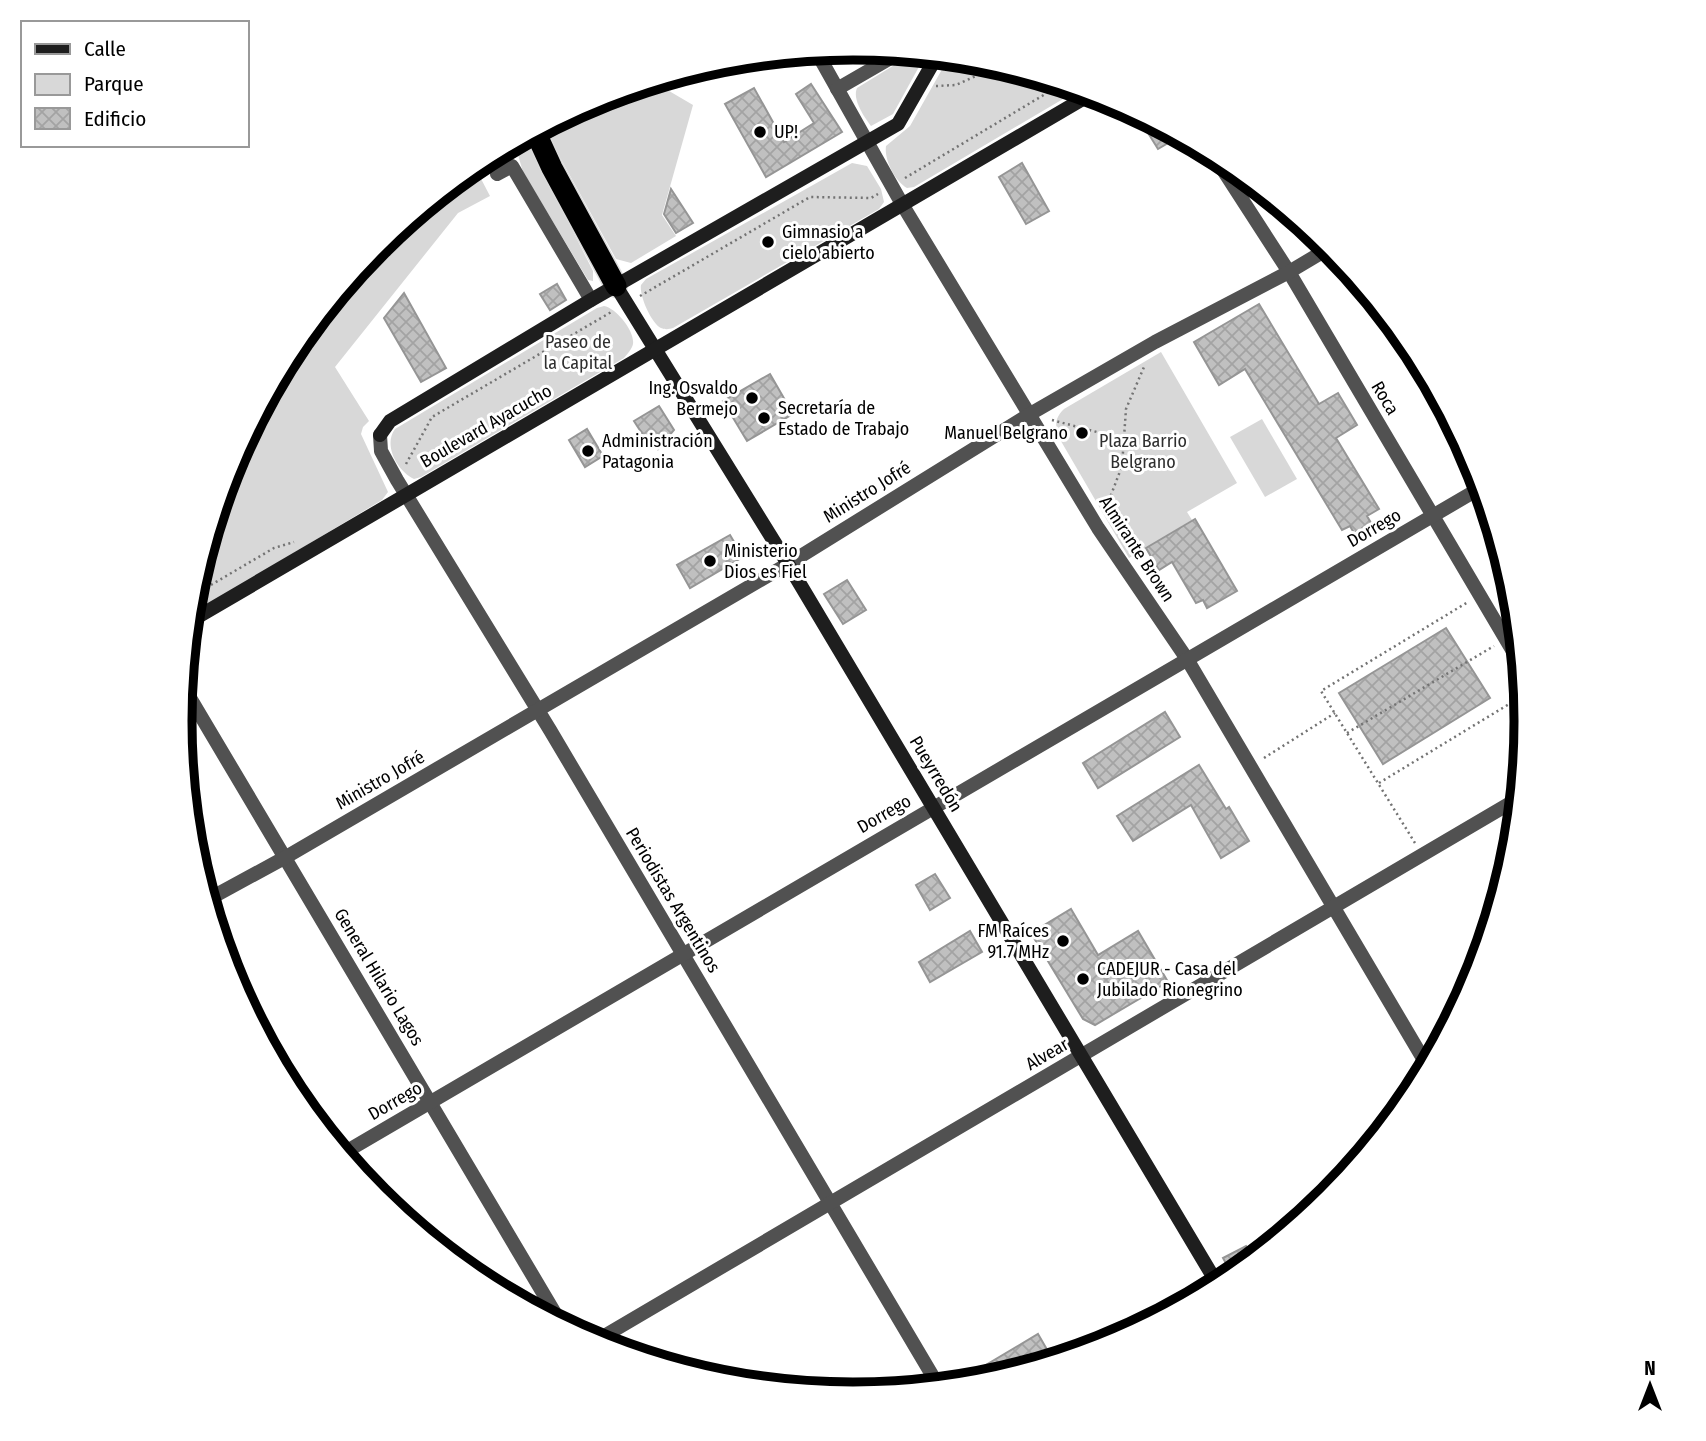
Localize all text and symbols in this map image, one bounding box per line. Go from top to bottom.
legend [21,21,248,147]
text: Calle [84,36,126,62]
text: Parque [84,71,144,97]
text: Edificio [84,106,146,132]
place label: UP! [774,121,798,143]
marker: UP! [752,124,768,140]
place label: Gimnasio a cielo abierto [782,221,875,264]
marker: Gimnasio a cielo abierto [760,234,776,250]
park label: Paseo de la Capital [544,331,613,374]
place label: Ing. Osvaldo Bermejo [648,377,738,420]
street label: Roca [1366,377,1404,419]
street label: Boulevard Ayacucho [416,379,556,473]
marker: Ing. Osvaldo Bermejo [744,390,760,406]
place label: Secretaría de Estado de Trabajo [778,397,909,440]
marker: Secretaría de Estado de Trabajo [756,410,772,426]
place label: Manuel Belgrano [944,422,1068,444]
marker: Manuel Belgrano [1074,425,1090,441]
place label: Administración Patagonia [602,430,713,473]
park label: Plaza Barrio Belgrano [1099,430,1187,473]
marker: Administración Patagonia [580,443,596,459]
street label: Ministro Jofré [819,456,915,528]
street label: Almirante Brown [1095,492,1179,606]
street label: Dorrego [1343,504,1405,552]
place label: Ministerio Dios es Fiel [724,540,807,583]
marker: Ministerio Dios es Fiel [702,553,718,569]
street label: Pueyrredón [905,732,967,816]
street label: Ministro Jofré [332,746,428,814]
street label: Dorrego [853,790,915,838]
street label: Periodistas Argentinos [621,823,725,977]
street label: General Hilario Lagos [329,904,429,1050]
place label: FM Raíces 91.7 MHz [978,920,1049,963]
marker: FM Raíces 91.7 MHz [1055,933,1071,949]
place label: CADEJUR - Casa del Jubilado Rionegrino [1097,958,1243,1001]
marker: CADEJUR - Casa del Jubilado Rionegrino [1075,971,1091,987]
street label: Alvear [1022,1033,1073,1075]
street label: Dorrego [364,1077,426,1125]
north arrow [1615,1350,1685,1420]
text: N [1644,1357,1656,1380]

